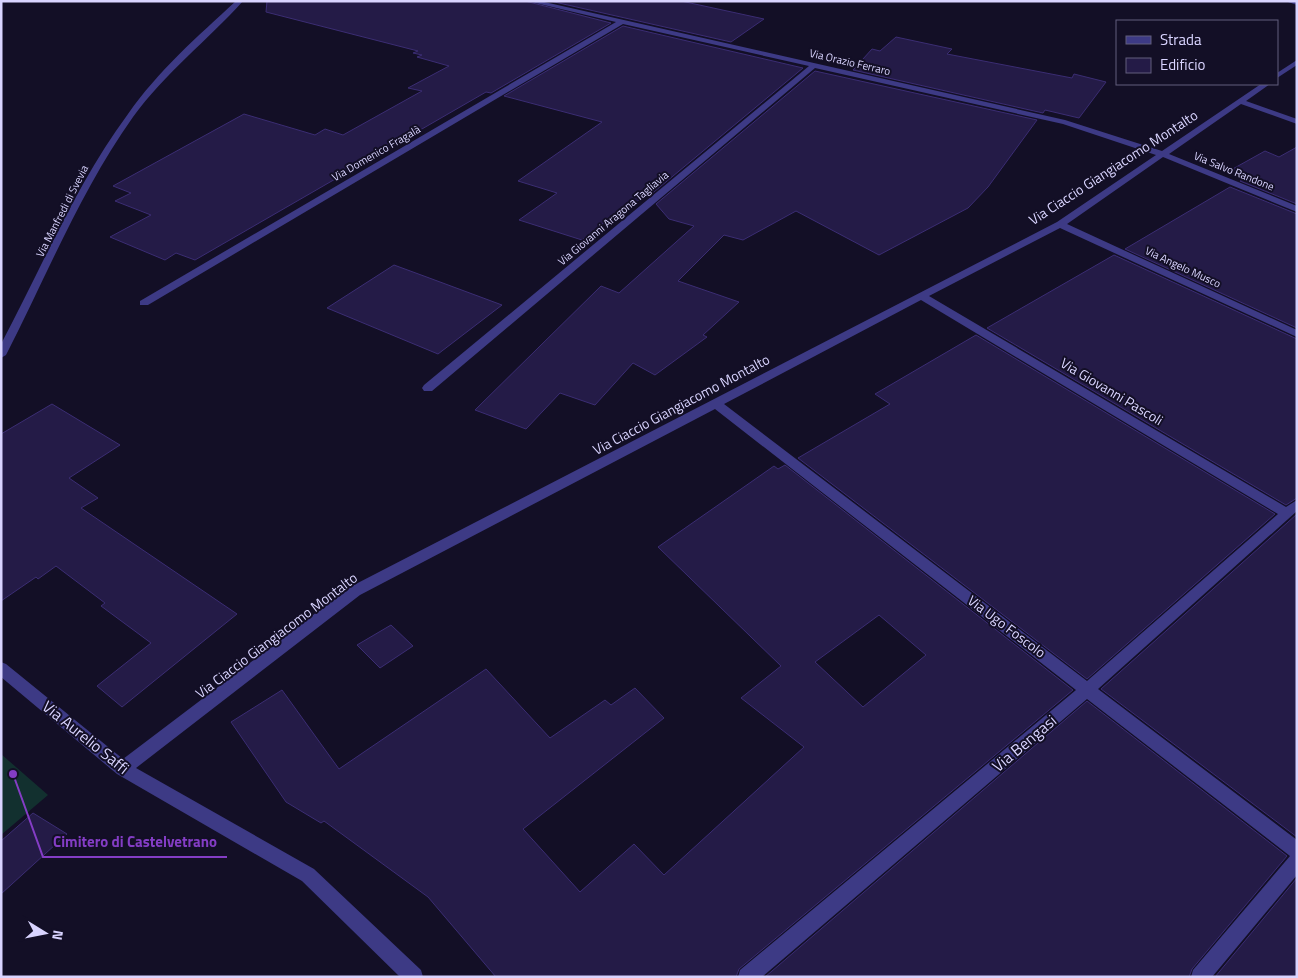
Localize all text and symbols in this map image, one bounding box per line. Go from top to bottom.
legend [1116,20,1278,85]
text: Strada [1160,28,1202,51]
street label: Via Orazio Ferraro [808,45,892,79]
text: Edificio [1160,53,1205,76]
street label: Via Ciaccio Giangiacomo Montalto [1024,104,1202,230]
street label: Via Domenico Fragalà [329,121,424,185]
street label: Via Salvo Randone [1191,148,1277,195]
street label: Via Manfredi di Svevia [32,162,92,260]
street label: Via Giovanni Aragona Tagliavia [554,167,672,269]
street label: Via Angelo Musco [1142,242,1224,292]
street label: Via Ciaccio Giangiacomo Montalto [589,348,773,460]
street label: Via Giovanni Pascoli [1057,352,1167,430]
street label: Via Ciaccio Giangiacomo Montalto [191,567,361,703]
street label: Via Ugo Foscolo [964,590,1050,662]
street label: Via Aurelio Saffi [37,694,135,780]
street label: Via Bengasi [986,709,1062,777]
callout: Cimitero di Castelvetrano [43,827,227,857]
text: Cimitero di Castelvetrano [53,830,217,853]
north arrow [20,908,70,958]
text: N [47,929,69,942]

